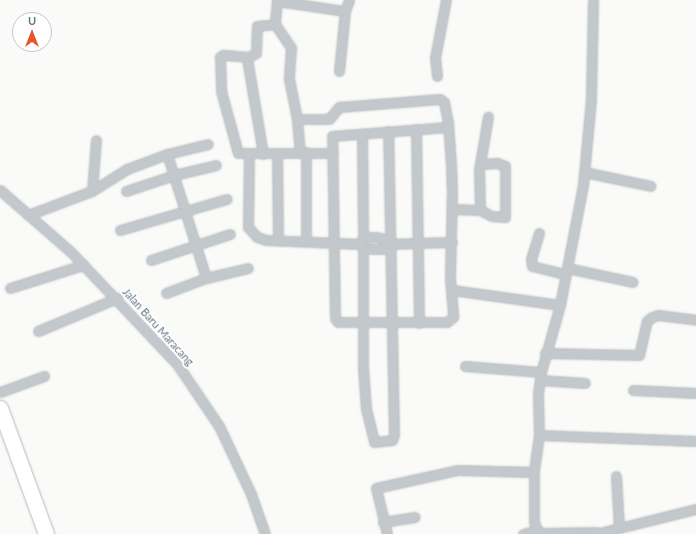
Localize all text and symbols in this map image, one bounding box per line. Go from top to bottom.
north arrow [12,12,52,52]
text: U [28,14,36,27]
street label: Jalan Baru Maracang [120,285,196,369]

